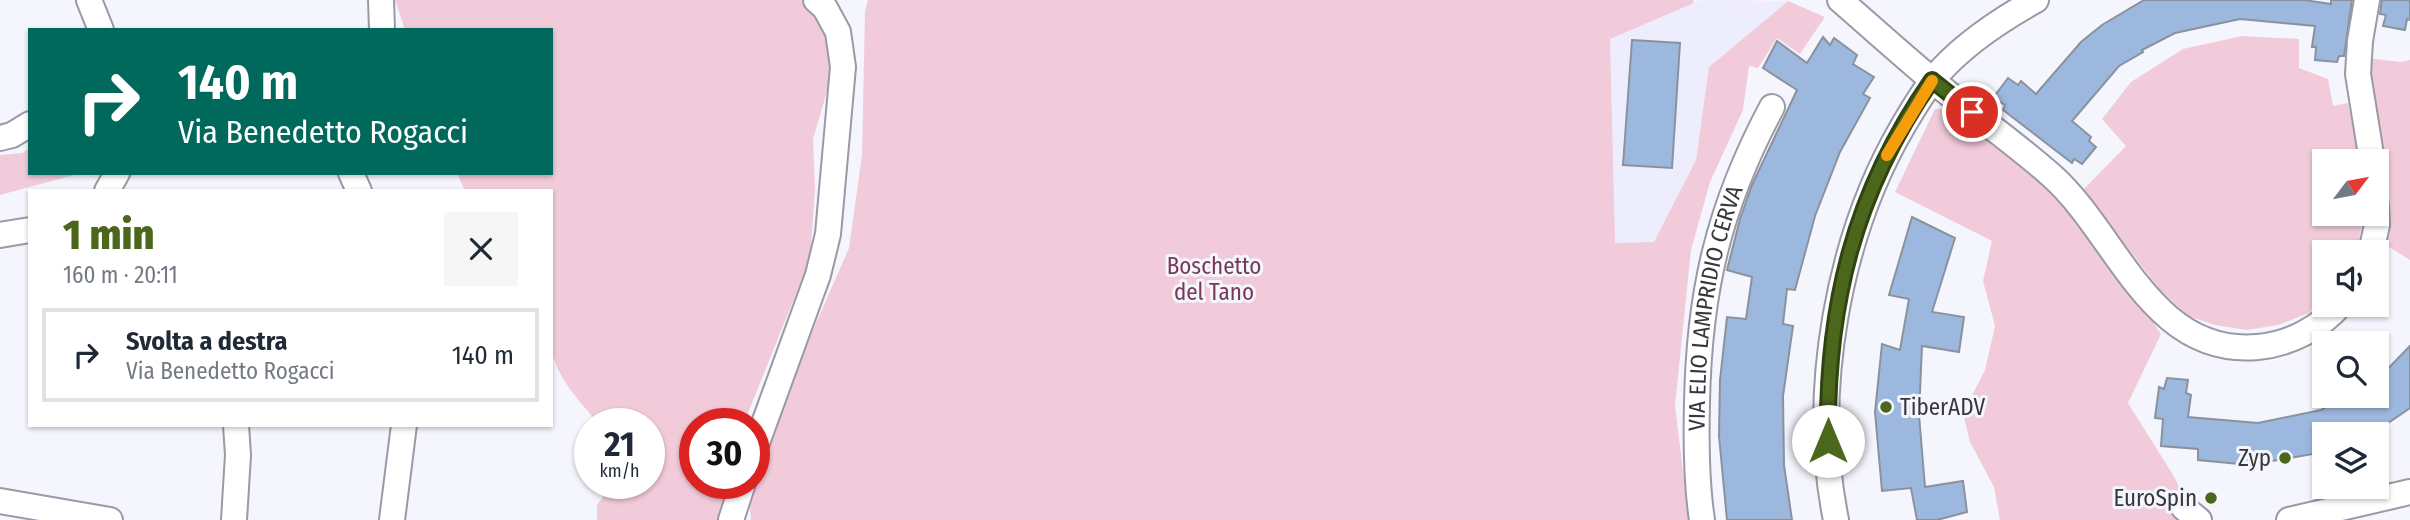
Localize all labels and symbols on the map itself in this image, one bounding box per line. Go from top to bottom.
pin [1942,82,2002,142]
north arrow [2312,149,2389,226]
street label: VIA ELIO LAMPRIDIO CERVA [1683,182,1749,431]
park label: Boschetto del Tano [1167,252,1261,306]
place label: TiberADV [1900,393,1985,421]
marker: TiberADV [1878,399,1894,415]
position arrow [1791,404,1865,478]
speed limit sign: 30 [679,408,770,499]
place label: Zyp [2238,444,2271,472]
marker: Zyp [2277,450,2293,466]
place label: EuroSpin [2113,484,2197,512]
marker: EuroSpin [2203,490,2219,506]

